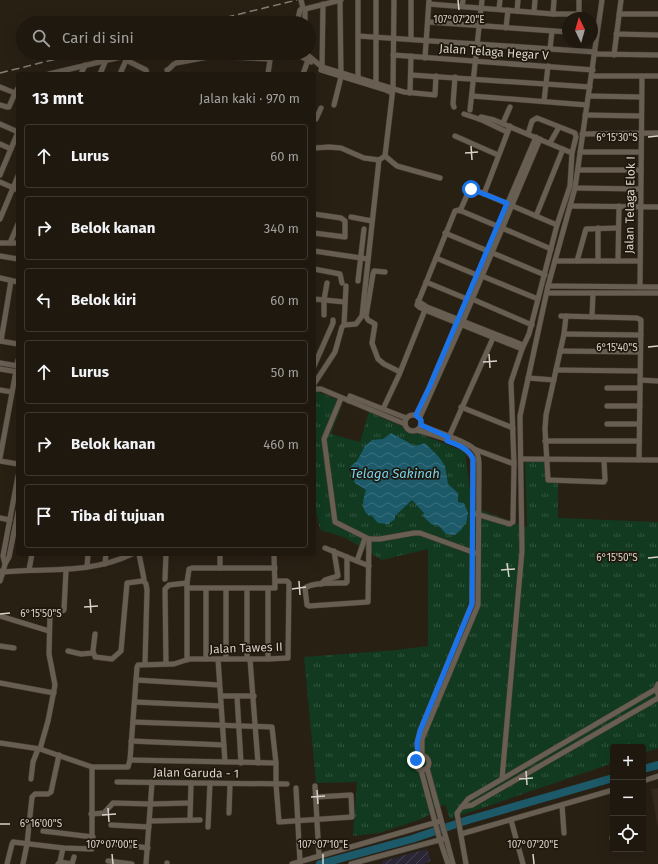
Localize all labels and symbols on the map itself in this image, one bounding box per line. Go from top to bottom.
north arrow [562,12,598,48]
text: 107°07'20"E [433,14,485,26]
street label: Jalan Telaga Hegar V [439,41,550,63]
text: 6°15'30"S [596,132,638,144]
street label: Jalan Telaga Elok I [622,156,638,254]
route start [462,180,480,198]
text: 6°15'40"S [596,342,638,354]
water label: Telaga Sakinah [350,466,440,481]
text: 6°15'50"S [596,552,638,564]
text: 6°15'50"S [20,608,62,620]
street label: Jalan Tawes II [209,640,283,656]
route end [407,751,425,769]
street label: Jalan Garuda - 1 [153,765,239,781]
text: 6°16'00"S [20,818,63,830]
text: 107°07'00"E [86,839,138,851]
text: 107°07'10"E [298,839,348,851]
text: 107°07'20"E [507,839,559,851]

